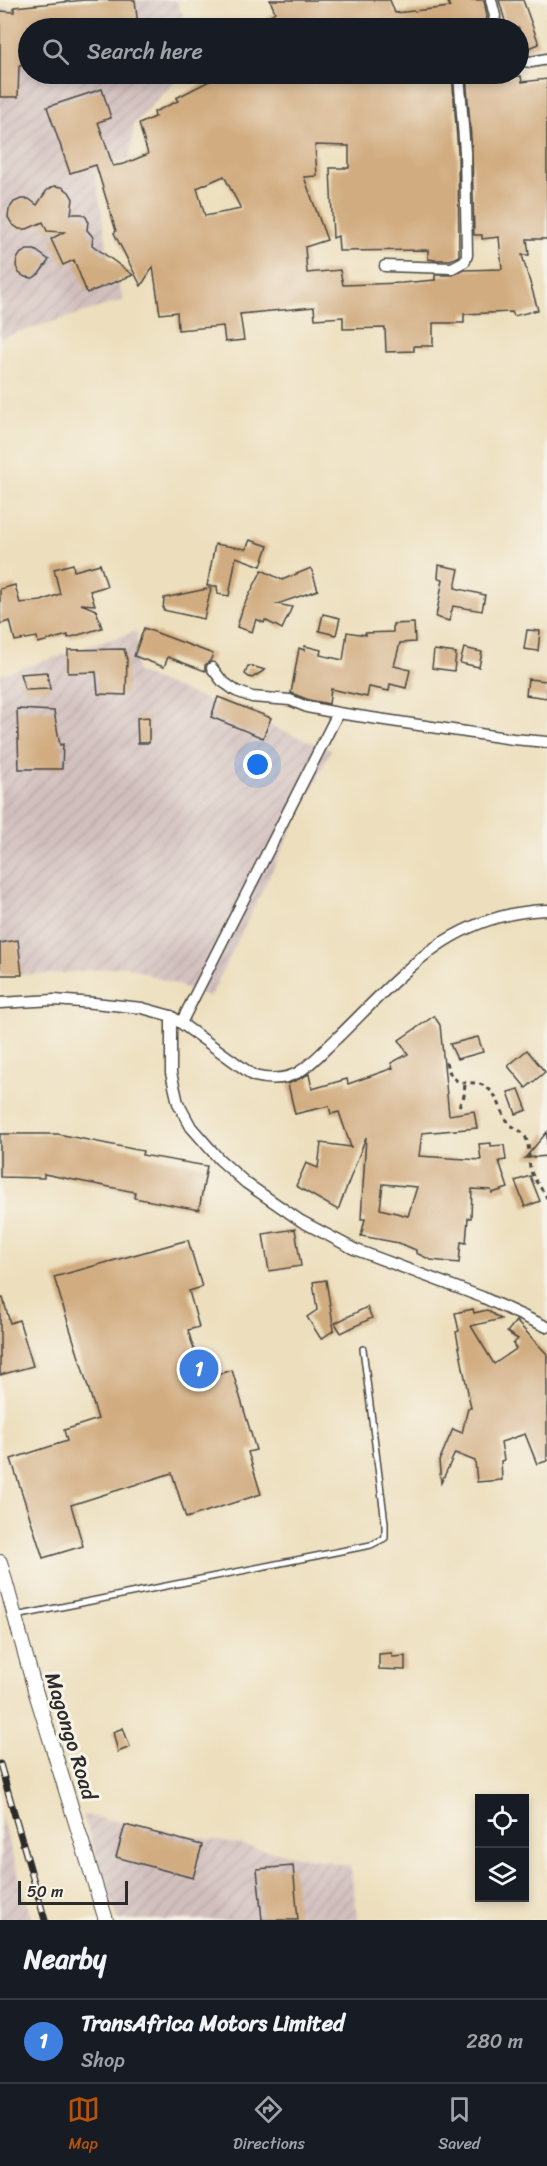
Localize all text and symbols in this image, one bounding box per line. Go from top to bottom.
search box [18,18,529,84]
text: Search here [87,32,203,71]
icon: search [39,35,72,68]
your location [243,750,272,779]
pin: 1 [180,1346,218,1392]
street label: Magongo Road [34,1667,109,1806]
map controls [475,1794,529,1902]
button: locate [475,1794,529,1848]
button: layers [475,1848,529,1902]
text: 50 m [27,1877,63,1906]
scale bar [18,1878,128,1906]
text: Nearby [24,1936,106,1982]
text: TransAfrica Motors Limited [81,2004,345,2043]
text: 1 [39,2024,48,2059]
text: 280 m [466,2024,523,2059]
text: Shop [81,2043,125,2078]
tab: Map [67,2093,100,2158]
tab: Directions [233,2093,305,2158]
tab: Saved [438,2093,480,2158]

